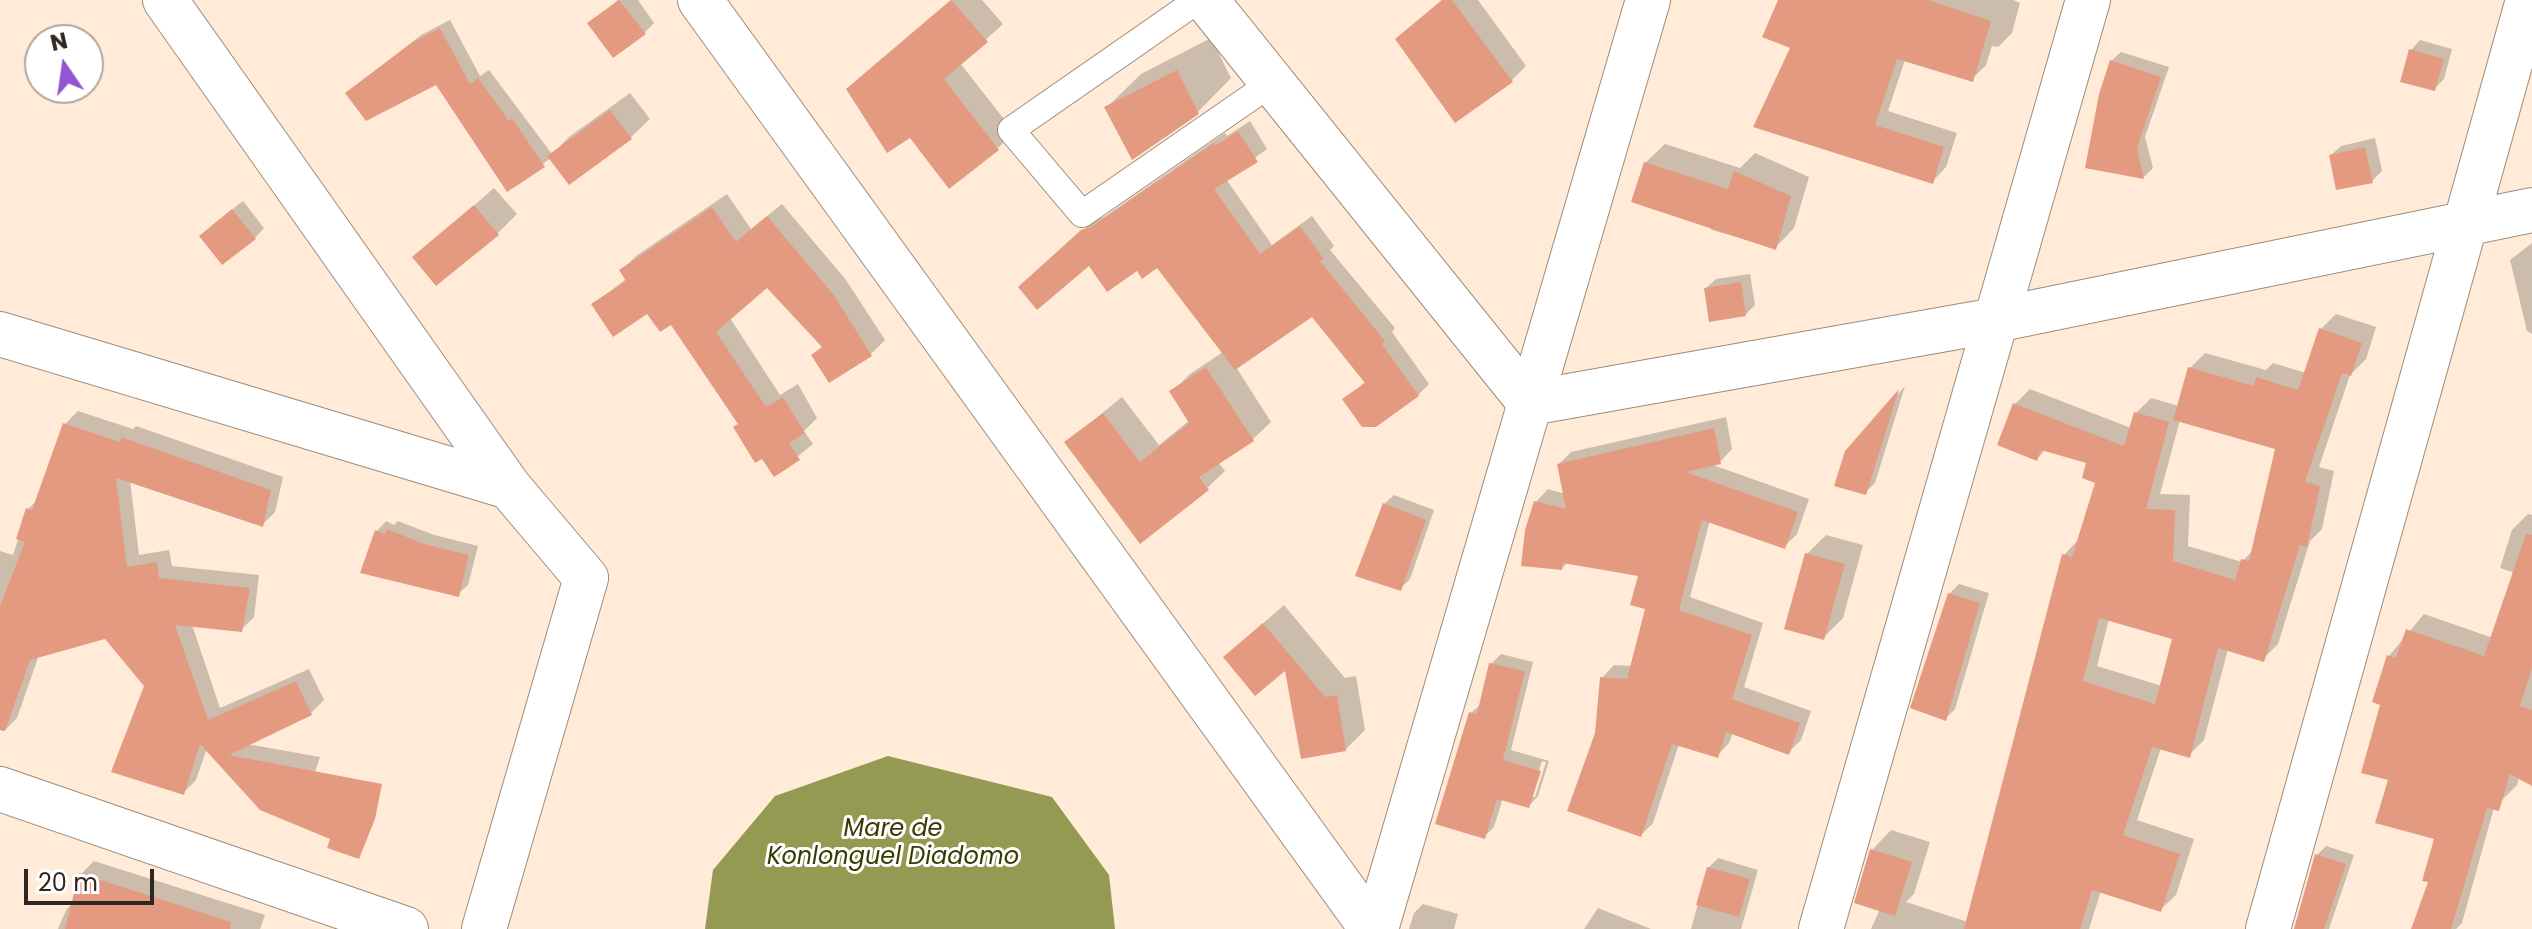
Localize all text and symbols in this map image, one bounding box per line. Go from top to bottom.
north arrow [24,24,104,104]
text: N [47,25,70,59]
water label: Mare de Konlonguel Diadomo [767,816,1019,872]
scale bar [28,853,158,903]
text: 20 m [38,866,98,899]

